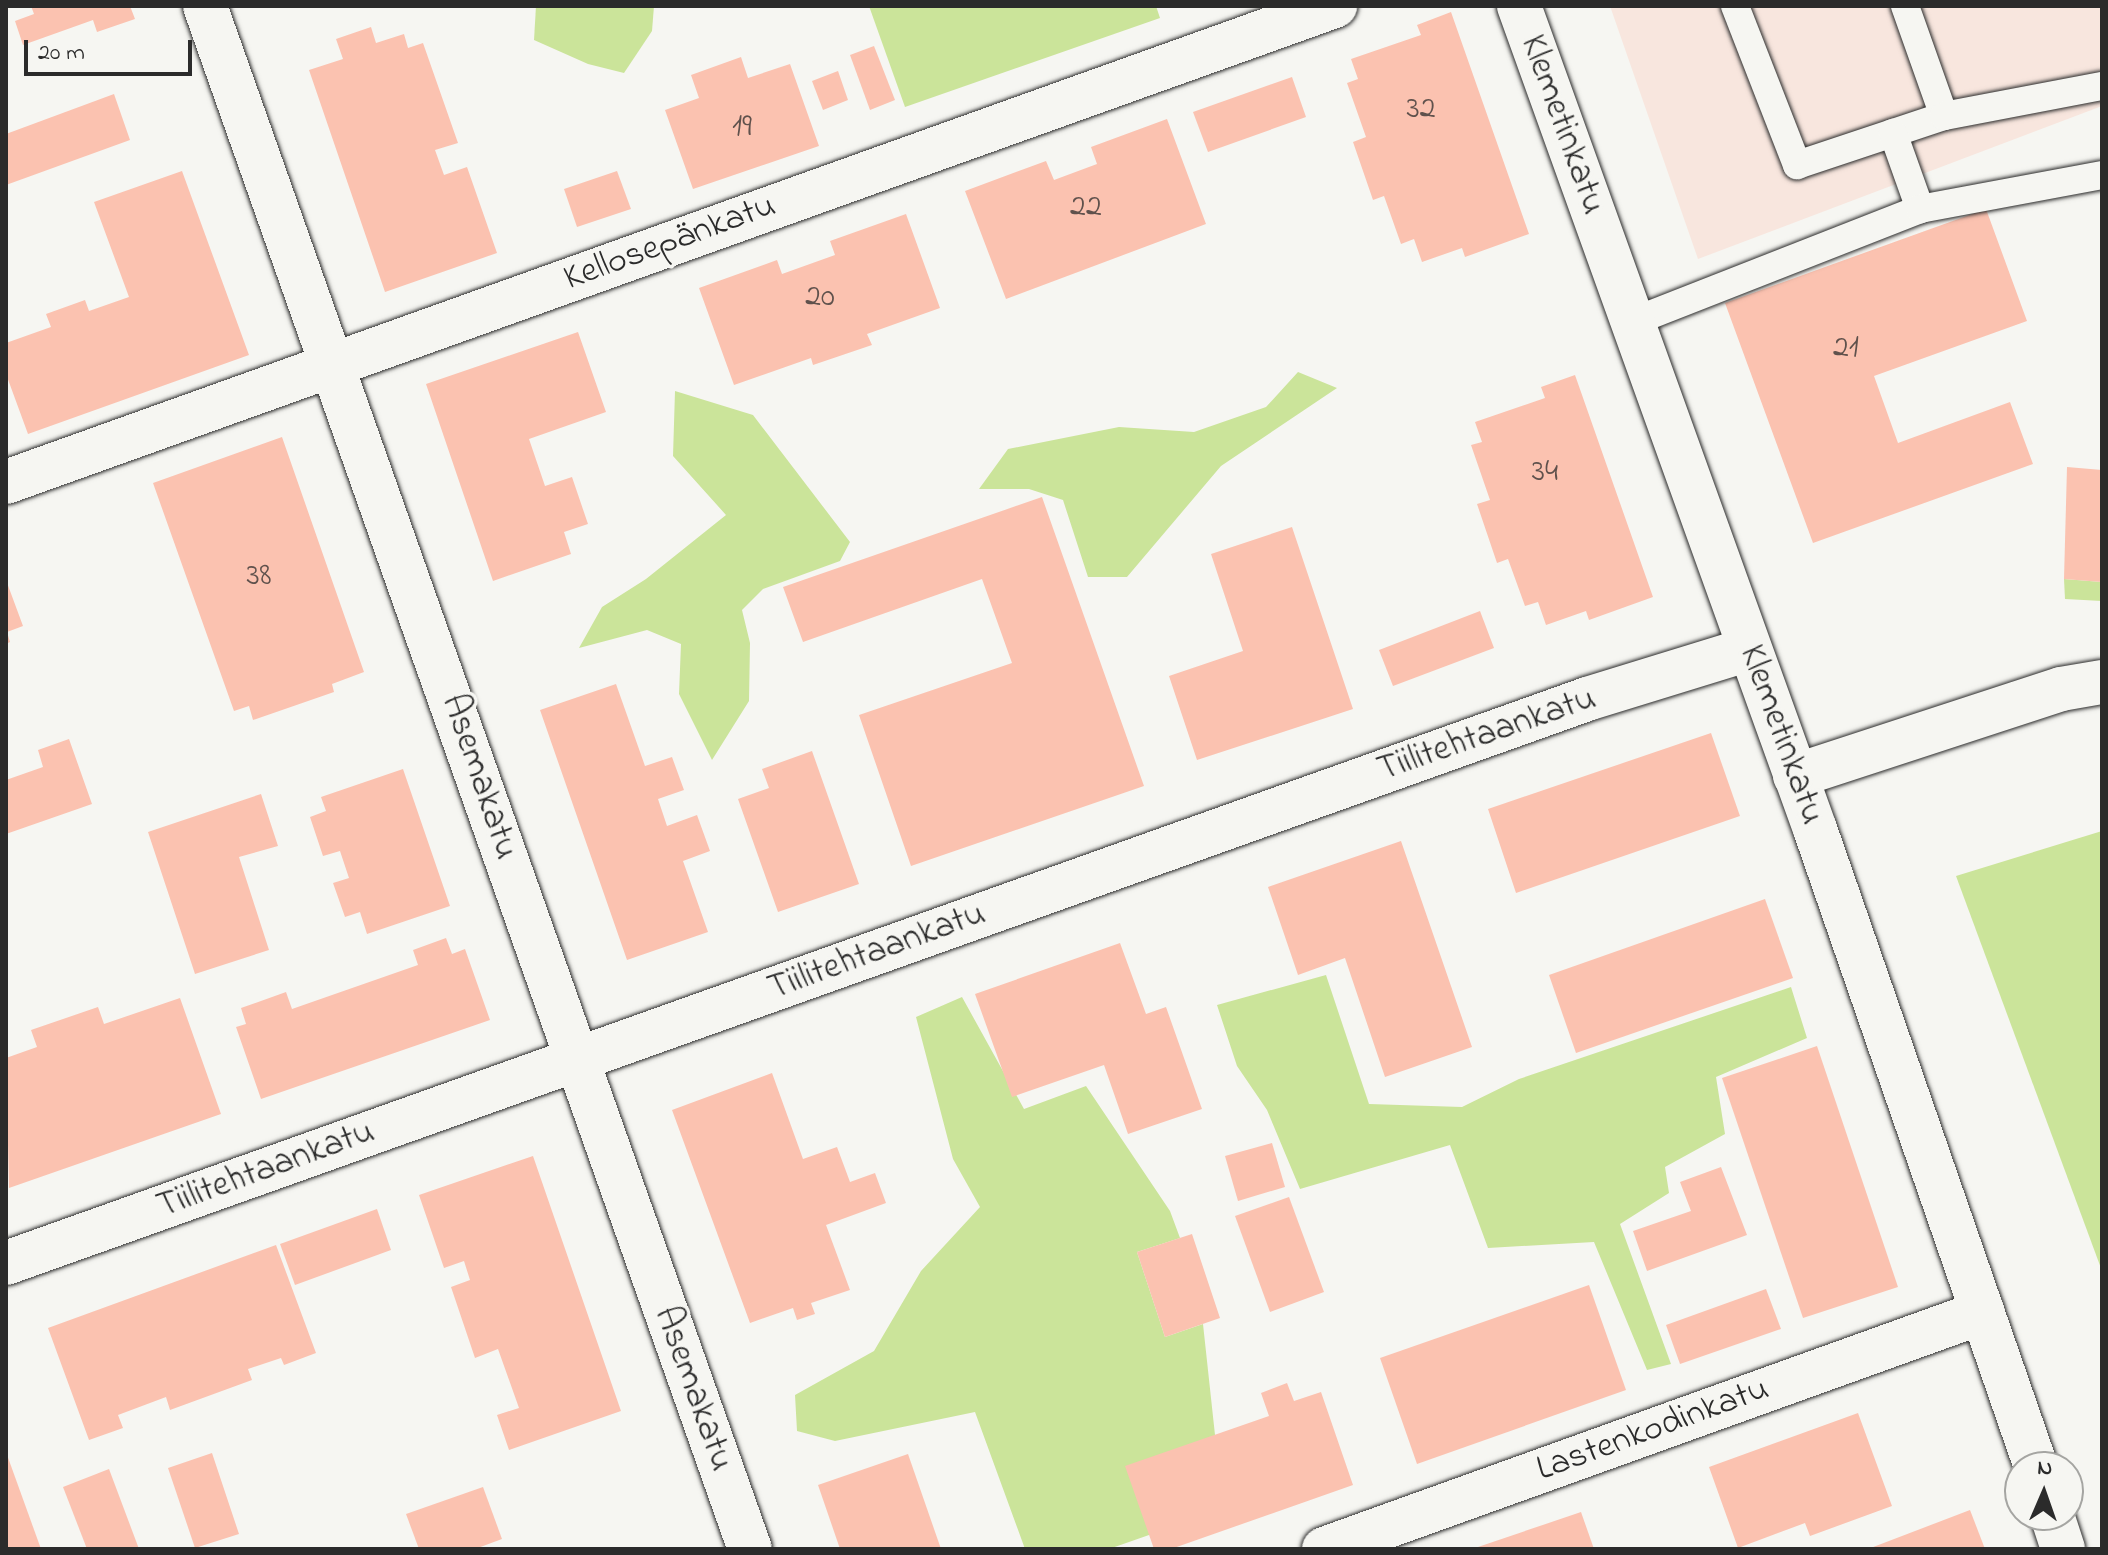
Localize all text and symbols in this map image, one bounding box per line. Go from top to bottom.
scale bar [28,24,196,74]
street label: Klemetinkatu [1510,29,1614,221]
text: 20 m [38,36,85,71]
house number: 32 [1406,91,1436,129]
house number: 19 [732,109,752,147]
street label: Kellosepänkatu [558,185,782,301]
house number: 22 [1070,189,1102,227]
house number: 20 [805,279,835,317]
house number: 21 [1833,330,1859,368]
house number: 34 [1532,454,1558,492]
house number: 38 [246,558,272,596]
street label: Klemetinkatu [1729,639,1833,831]
street label: Tiilitehtaankatu [1372,677,1602,793]
street label: Asemakatu [431,689,527,865]
street label: Tiilitehtaankatu [763,893,991,1011]
street label: Tiilitehtaankatu [152,1111,380,1229]
street label: Asemakatu [643,1301,743,1477]
street label: Lastenkodinkatu [1531,1368,1775,1492]
north arrow [2004,1451,2084,1531]
text: N [2037,1453,2053,1485]

